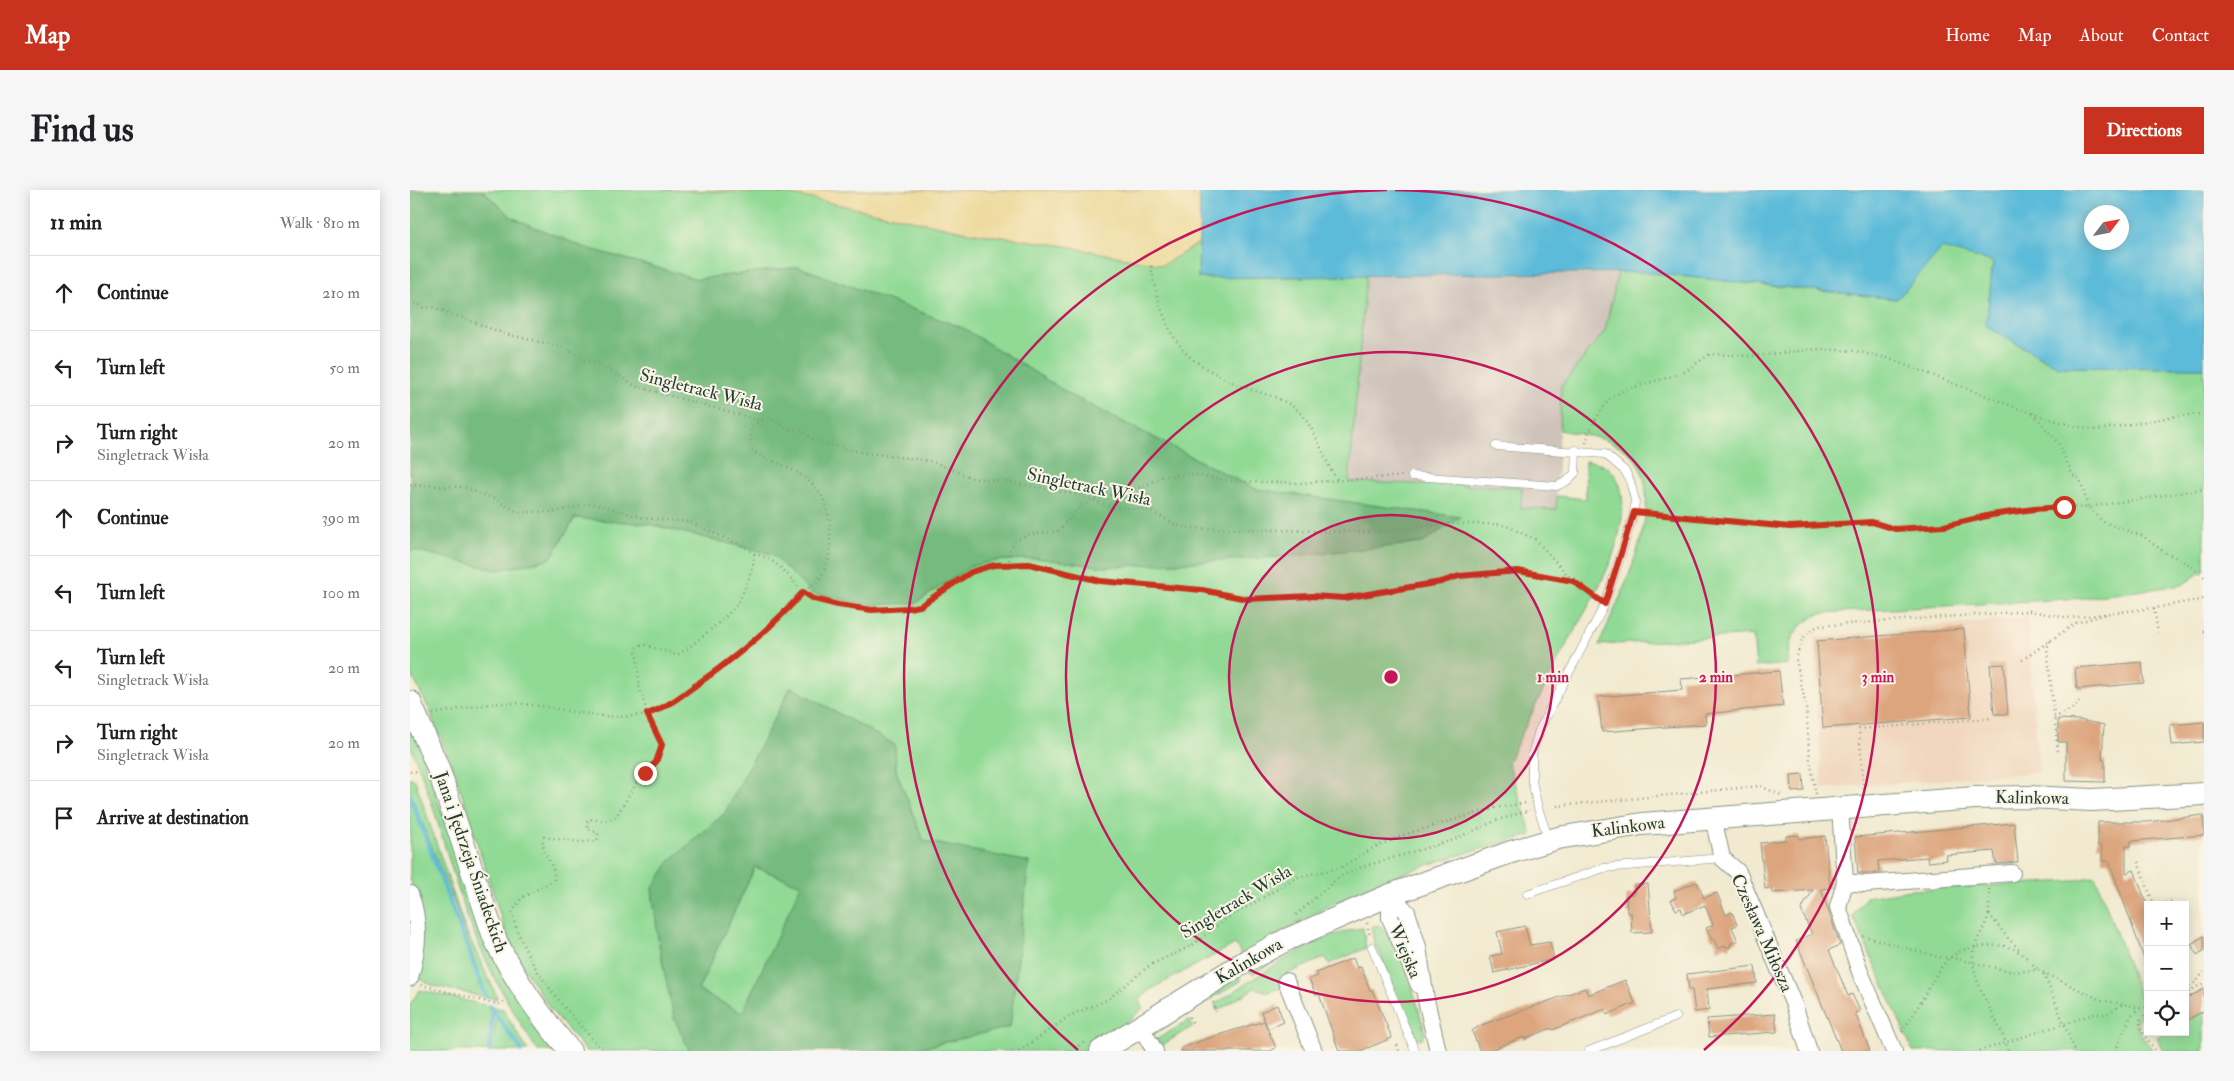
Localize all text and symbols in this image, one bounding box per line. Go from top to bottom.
text: Map [25,20,70,51]
text: Home [1945,24,1990,47]
text: Map [2018,24,2052,47]
text: About [2080,24,2124,47]
text: Contact [2152,24,2209,47]
button: Directions [2084,107,2204,154]
text: Find us [30,108,134,152]
north arrow [2084,205,2129,250]
text: 11 min [50,209,102,236]
text: Walk · 810 m [280,213,360,233]
icon: ahead [50,279,78,307]
text: Continue [97,281,168,305]
text: 210 m [322,283,360,303]
icon: left [50,354,78,382]
text: Turn left [97,356,165,380]
text: 50 m [329,358,360,378]
street label: Singletrack Wisła [637,364,765,417]
text: Turn right [97,421,177,445]
icon: right [50,429,78,457]
text: 20 m [328,433,360,453]
text: Singletrack Wisła [97,445,209,465]
street label: Singletrack Wisła [1025,463,1153,511]
route start [2053,496,2076,519]
icon: ahead [50,504,78,532]
text: Continue [97,506,168,530]
text: 390 m [322,508,360,528]
icon: left [50,579,78,607]
text: Turn left [97,581,165,605]
text: 100 m [322,583,360,603]
text: Turn left [97,646,165,670]
icon: left [50,654,78,682]
text: 20 m [328,658,360,678]
centre of rings [1382,668,1400,686]
text: 1 min [1537,668,1569,687]
text: 2 min [1699,668,1733,687]
text: 3 min [1862,668,1894,687]
text: Singletrack Wisła [97,670,209,690]
text: Turn right [97,721,177,745]
icon: right [50,729,78,757]
text: 20 m [328,733,360,753]
text: Singletrack Wisła [97,745,209,765]
route end [634,762,657,785]
street label: Jana i Jędrzeja Śniadeckich [429,767,513,956]
street label: Kalinkowa [1995,786,2070,810]
icon: arrive [50,804,78,832]
text: Arrive at destination [97,806,249,830]
street label: Kalinkowa [1590,811,1667,843]
street label: Singletrack Wisła [1176,859,1296,944]
street label: Czesława Miłosza [1726,870,1799,996]
map controls [2144,901,2189,1036]
button: + [2144,901,2189,946]
street label: Wiejska [1383,919,1427,982]
street label: Kalinkowa [1211,932,1287,989]
button: − [2144,946,2189,991]
button: locate [2144,991,2189,1036]

